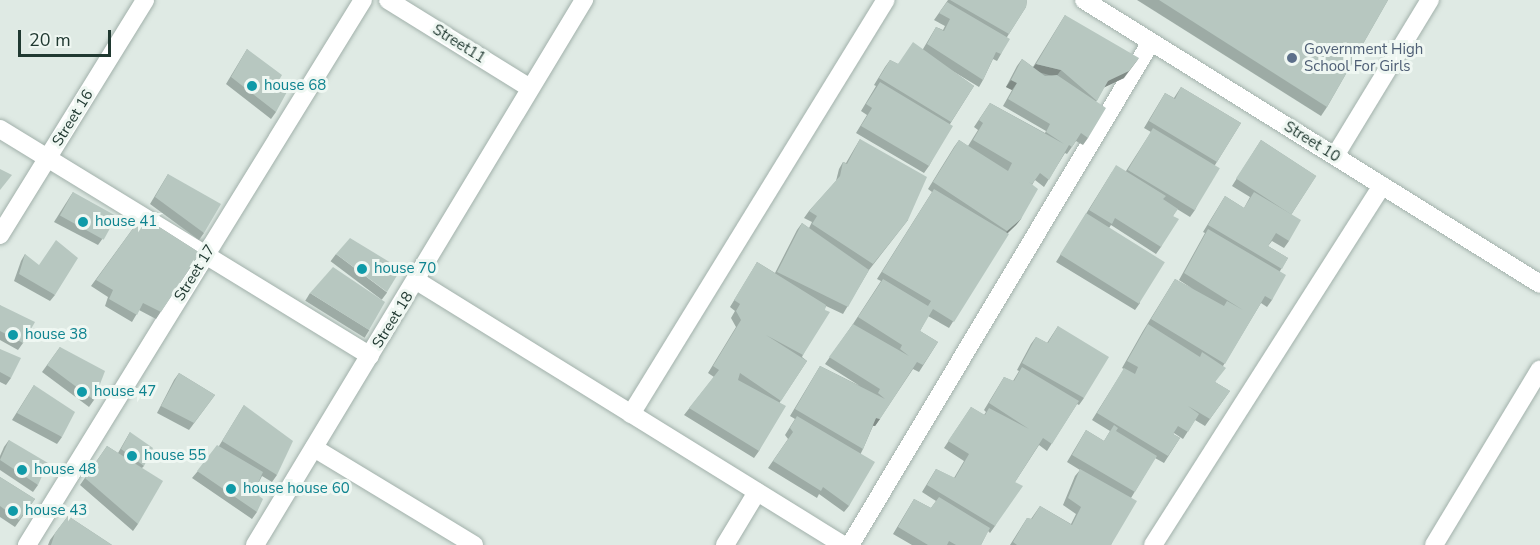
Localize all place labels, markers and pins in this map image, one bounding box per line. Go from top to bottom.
place label: Government High School For Girls [1304,40,1423,75]
marker: Government High School For Girls [1285,51,1299,65]
place label: house 68 [264,77,326,95]
marker: house 68 [245,79,259,93]
place label: house 41 [95,213,157,231]
marker: house 41 [76,215,90,229]
place label: house 70 [374,260,436,278]
marker: house 70 [355,262,369,276]
place label: house 38 [25,326,87,344]
marker: house 38 [6,328,20,342]
place label: house 47 [94,383,156,401]
marker: house 47 [75,385,89,399]
place label: house 55 [144,447,206,465]
marker: house 55 [125,449,139,463]
place label: house 48 [34,461,96,479]
marker: house 48 [15,463,29,477]
place label: house house 60 [243,480,350,498]
marker: house house 60 [224,482,238,496]
place label: house 43 [25,502,87,520]
marker: house 43 [6,504,20,518]

